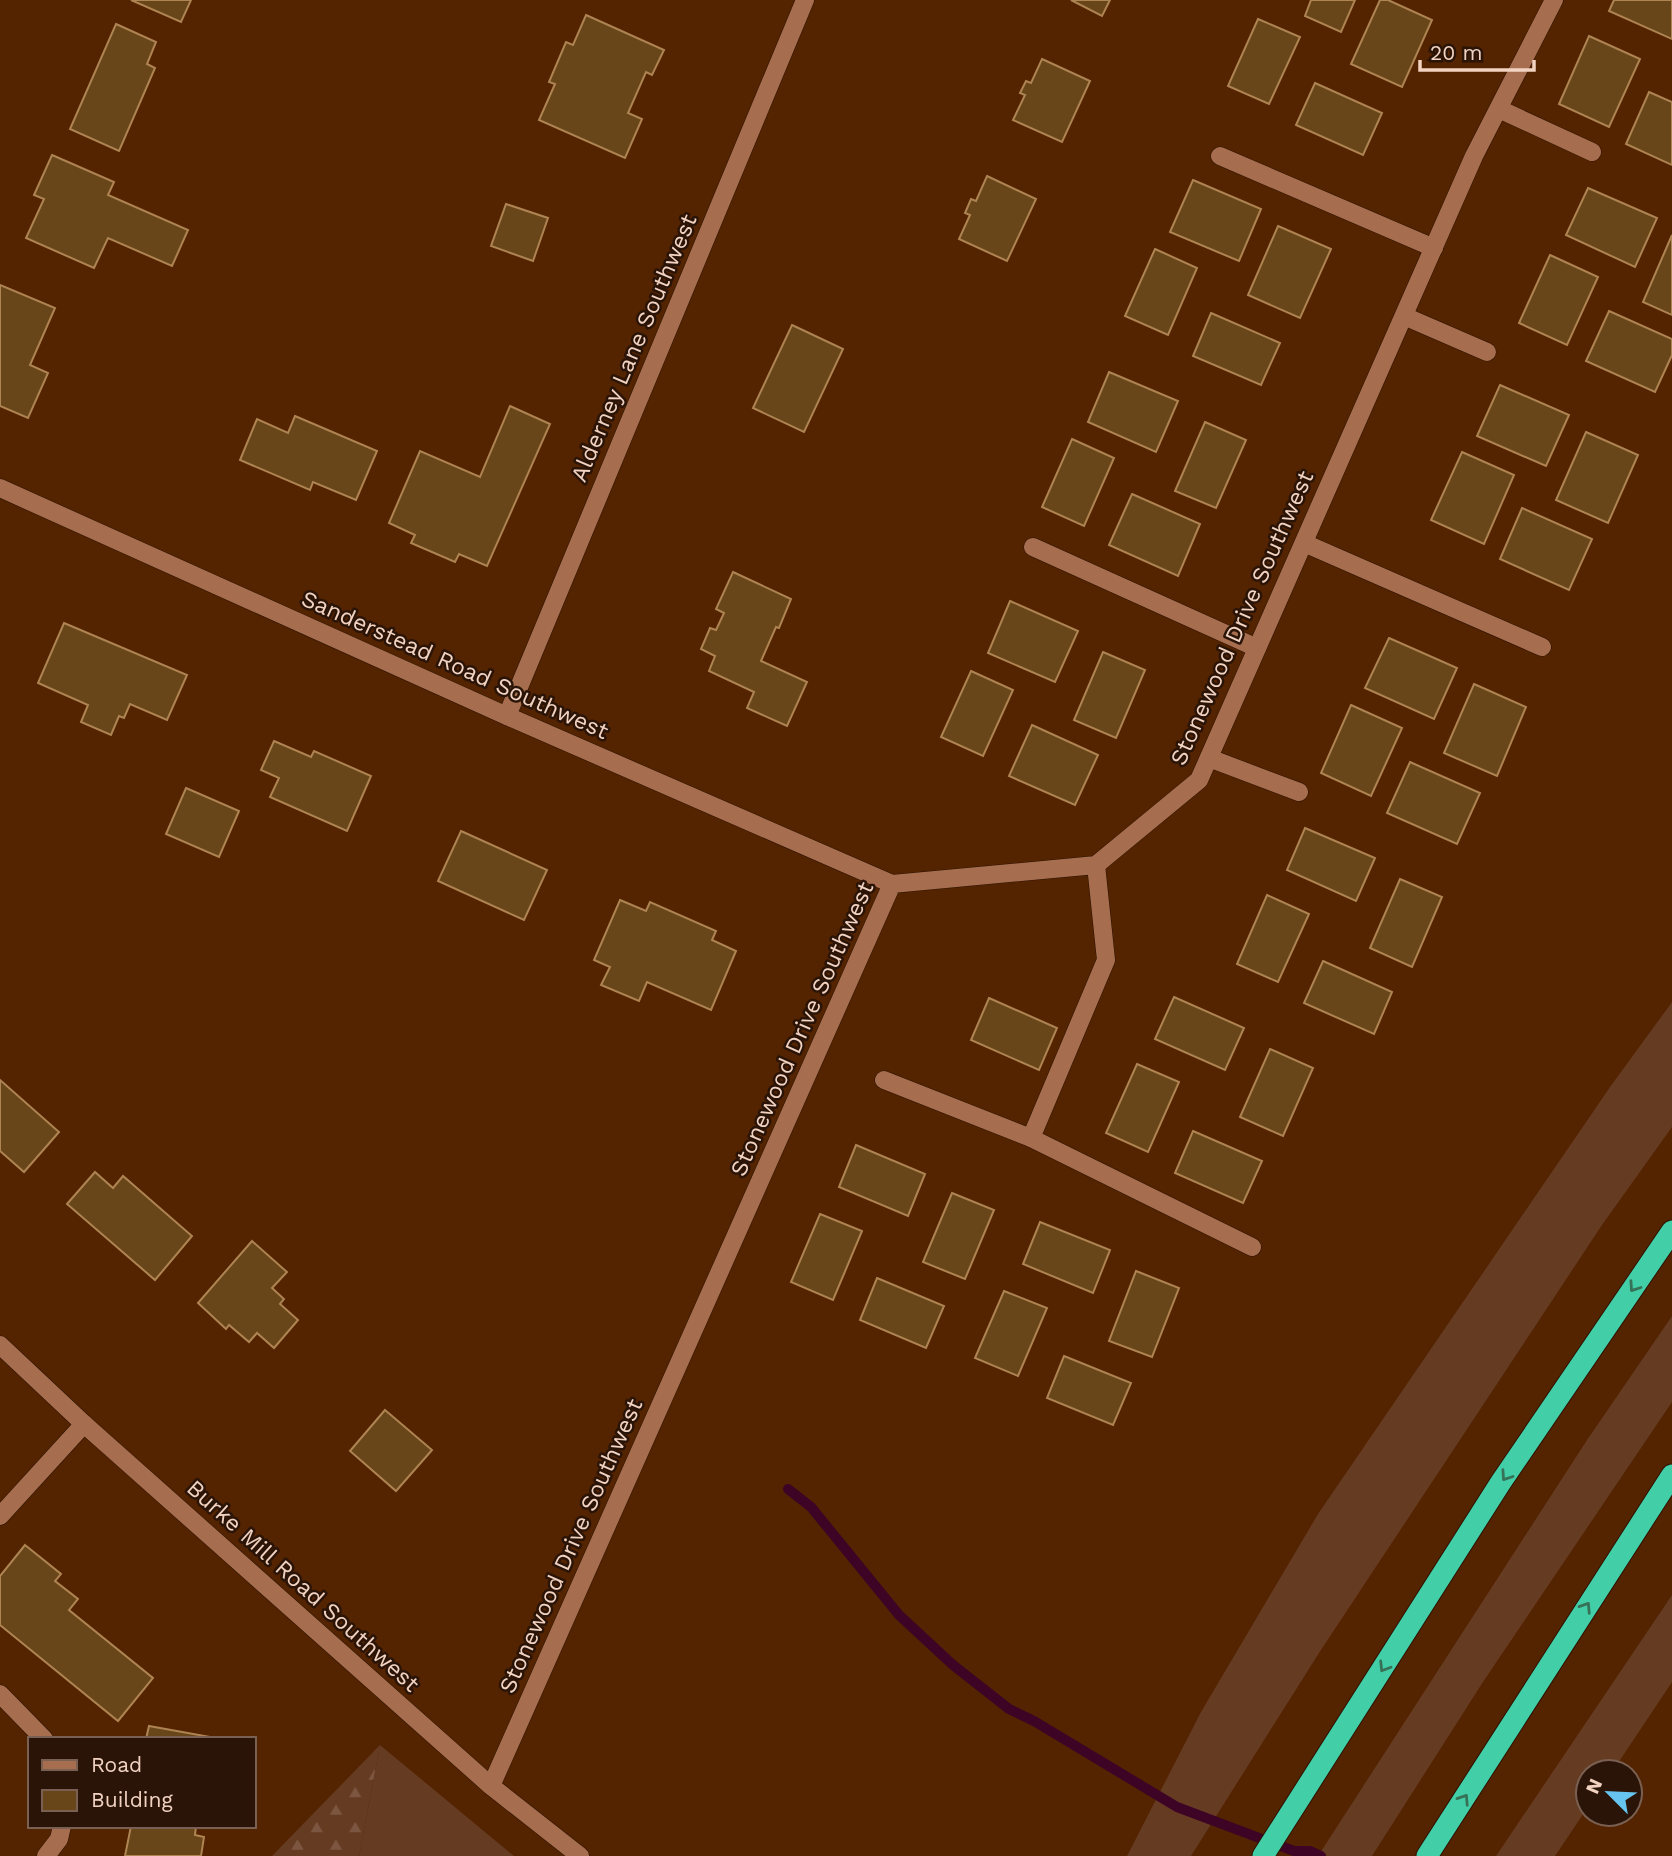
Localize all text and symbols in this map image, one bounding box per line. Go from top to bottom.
scale bar [1420,28,1534,72]
text: 20 m [1430,40,1482,65]
street label: Alderney Lane Southwest [565,210,703,486]
street label: Stonewood Drive Southwest [1165,466,1319,769]
street label: Sanderstead Road Southwest [297,585,613,745]
street label: Stonewood Drive Southwest [725,877,879,1180]
one-way arrow [1629,1280,1642,1293]
street label: Stonewood Drive Southwest [494,1394,648,1697]
one-way arrow [1502,1468,1514,1481]
street label: Burke Mill Road Southwest [181,1474,425,1698]
one-way arrow [1578,1602,1591,1615]
one-way arrow [1379,1660,1392,1673]
legend [28,1737,256,1828]
text: Road [91,1752,142,1777]
north arrow [1574,1758,1644,1828]
text: N [1581,1775,1607,1797]
text: Building [91,1787,173,1812]
one-way arrow [1455,1793,1468,1806]

